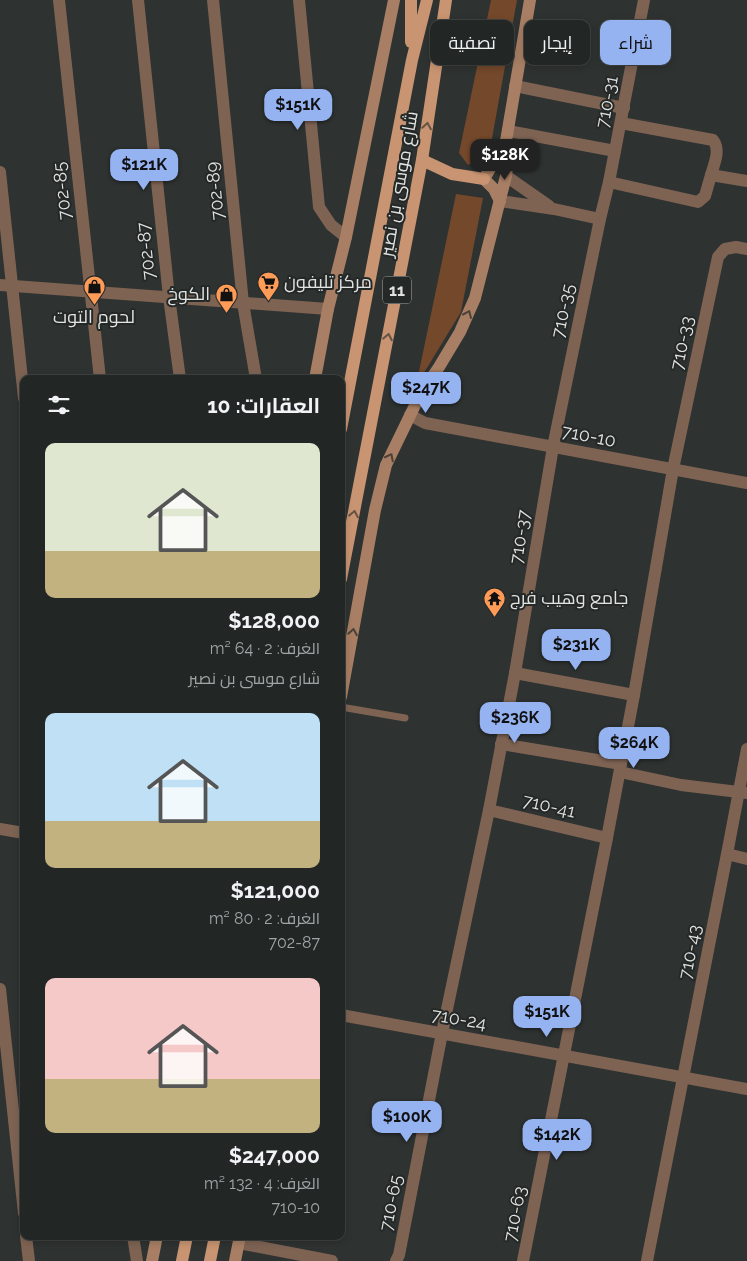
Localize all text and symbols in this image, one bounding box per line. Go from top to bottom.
chip: تصفية [430,20,514,65]
chip: إيجار [524,20,590,65]
chip: شراء [600,20,671,65]
street label: 710-31 [591,74,622,130]
pin: $151K [263,88,333,131]
text: $151K [275,95,321,114]
street label: شارع موسى بن نصير [375,109,424,260]
one-way arrow [422,122,432,130]
pin: $128K [470,138,540,181]
text: $128K [481,145,529,164]
pin: $121K [109,148,179,191]
text: $121K [121,155,167,174]
street label: 702-85 [48,161,75,221]
street label: 702-89 [201,161,228,221]
street label: 702-87 [132,221,159,281]
supermarket icon: مركز تليفون [256,270,280,301]
place label: مركز تليفون [284,271,372,293]
shop icon: لحوم التوت [82,275,106,306]
road number: 11 [383,276,411,304]
shop icon: الكوخ [214,282,238,313]
street label: 710-35 [547,282,579,340]
place label: الكوخ [168,283,210,306]
place label: لحوم التوت [53,306,135,329]
one-way arrow [461,310,472,319]
street label: 710-33 [666,314,697,372]
one-way arrow [382,333,393,342]
pin: $247K [391,372,461,414]
text: $247K [402,378,450,397]
icon: filters [45,391,73,419]
text: العقارات: 10 [207,393,320,418]
street label: 710-10 [560,420,618,451]
one-way arrow [384,453,394,462]
icon: home [138,475,228,565]
street label: 710-37 [505,508,534,565]
one-way arrow [348,510,358,519]
temple icon: جامع وهيب فرج [482,586,506,617]
place label: جامع وهيب فرج [510,587,628,610]
text: $128,000 [228,608,320,633]
one-way arrow [348,628,358,637]
pin: $231K [541,628,611,671]
text: $231K [553,635,599,654]
text: الغرف: 2 · 64 m² [210,639,320,658]
text: شارع موسى بن نصير [189,669,320,688]
pin: $236K [480,702,550,744]
text: $236K [491,708,539,727]
pin: $264K [599,726,669,769]
text: $264K [610,733,658,752]
icon: home [138,746,228,836]
street label: 710-41 [521,789,578,822]
text: $121,000 [231,878,320,903]
text: الغرف: 2 · 80 m² [209,909,320,928]
street label: 710-43 [674,923,705,981]
text: 702-87 [269,933,320,952]
pin: $151K [512,996,582,1038]
text: $151K [524,1002,570,1021]
street label: 710-24 [430,1003,488,1034]
icon: home [138,1011,228,1101]
pin: $100K [372,1100,442,1143]
text: $100K [383,1107,431,1126]
pin: $142K [522,1118,592,1161]
text: $142K [534,1125,580,1144]
text: $247,000 [229,1143,320,1168]
street label: 710-65 [375,1173,406,1233]
text: الغرف: 4 · 132 m² [204,1174,320,1193]
street label: 710-63 [499,1184,530,1244]
text: 710-10 [272,1198,320,1217]

